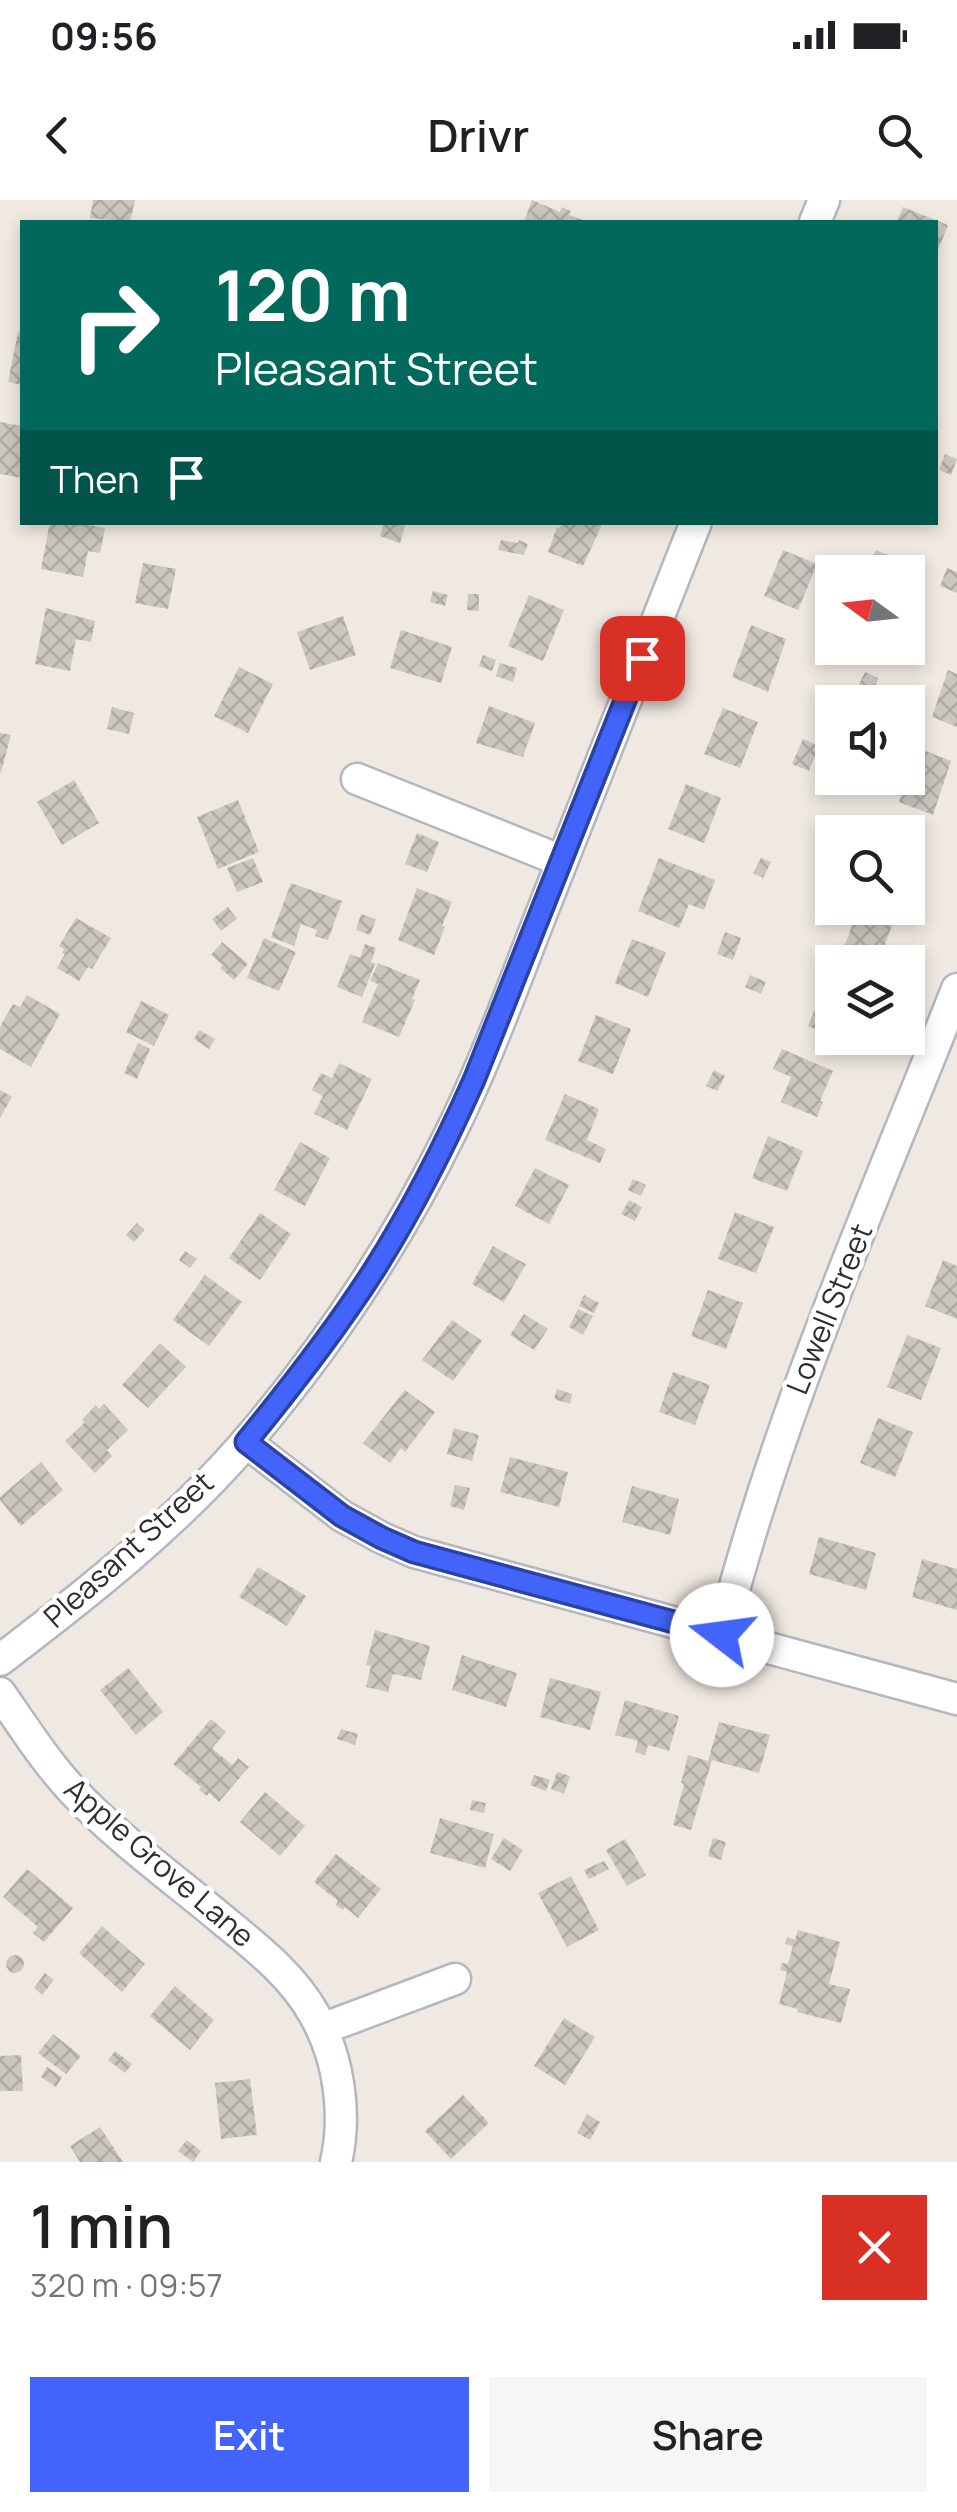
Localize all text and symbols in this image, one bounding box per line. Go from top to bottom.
text: 09:56 [50,9,158,61]
text: Drivr [428,104,529,166]
icon: back [30,108,85,163]
icon: search [872,108,927,163]
text: 120 m [215,246,410,342]
icon: right [50,260,180,390]
text: Pleasant Street [215,337,538,399]
icon: arrive [159,450,214,505]
text: Then [50,452,139,504]
north arrow [815,555,925,665]
map controls [815,555,925,1055]
pin [600,616,685,701]
icon: arrive [615,631,670,686]
button: sound [815,685,925,795]
button: search [815,815,925,925]
button: layers [815,945,925,1055]
street label: Lowell Street [776,1217,881,1400]
street label: Pleasant Street [34,1462,222,1636]
position arrow [670,1583,774,1687]
street label: Apple Grove Lane [56,1768,264,1956]
text: 1 min [30,2184,173,2266]
button: close [822,2195,927,2300]
text: 320 m · 09:57 [30,2263,223,2307]
button: Exit [30,2377,469,2492]
button: Share [489,2377,927,2492]

